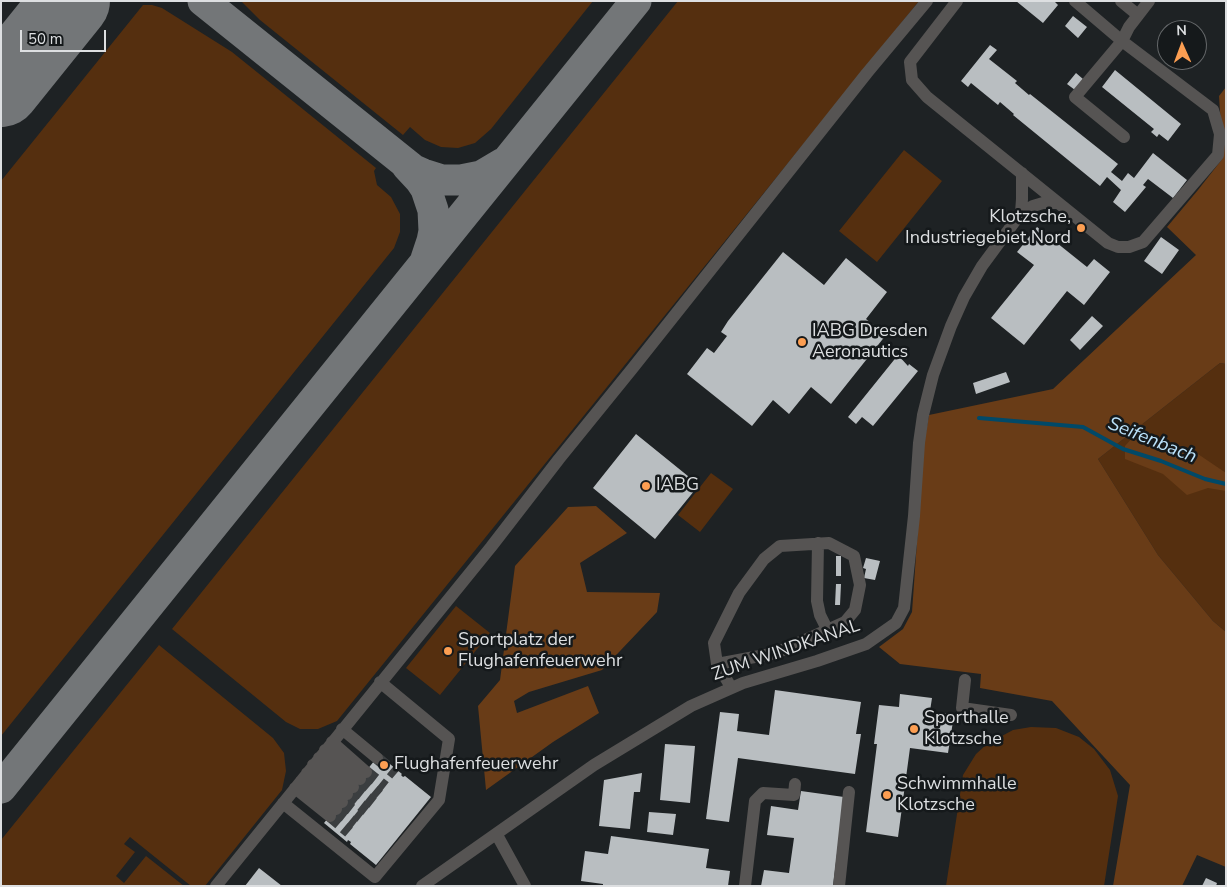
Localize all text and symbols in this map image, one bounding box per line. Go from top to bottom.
scale bar [22,20,109,52]
north arrow [1157,20,1207,70]
text: N [1176,21,1187,40]
text: 50 m [28,29,63,49]
place label: Klotzsche, Industriegebiet Nord [905,207,1071,250]
marker: Klotzsche, Industriegebiet Nord [1075,222,1087,234]
place label: IABG Dresden Aeronautics [812,321,928,364]
marker: IABG Dresden Aeronautics [796,336,808,348]
water label: Seifenbach [1104,413,1200,469]
place label: IABG [656,475,699,497]
marker: IABG [640,480,652,492]
street label: ZUM WINDKANAL [709,616,863,686]
place label: Sportplatz der Flughafenfeuerwehr [458,630,622,672]
marker: Sportplatz der Flughafenfeuerwehr [442,645,454,657]
place label: Sporthalle Klotzsche [924,708,1009,751]
marker: Sporthalle Klotzsche [908,723,920,735]
place label: Flughafenfeuerwehr [394,754,558,776]
marker: Flughafenfeuerwehr [378,759,390,771]
place label: Schwimmhalle Klotzsche [897,774,1017,816]
marker: Schwimmhalle Klotzsche [881,789,893,801]

